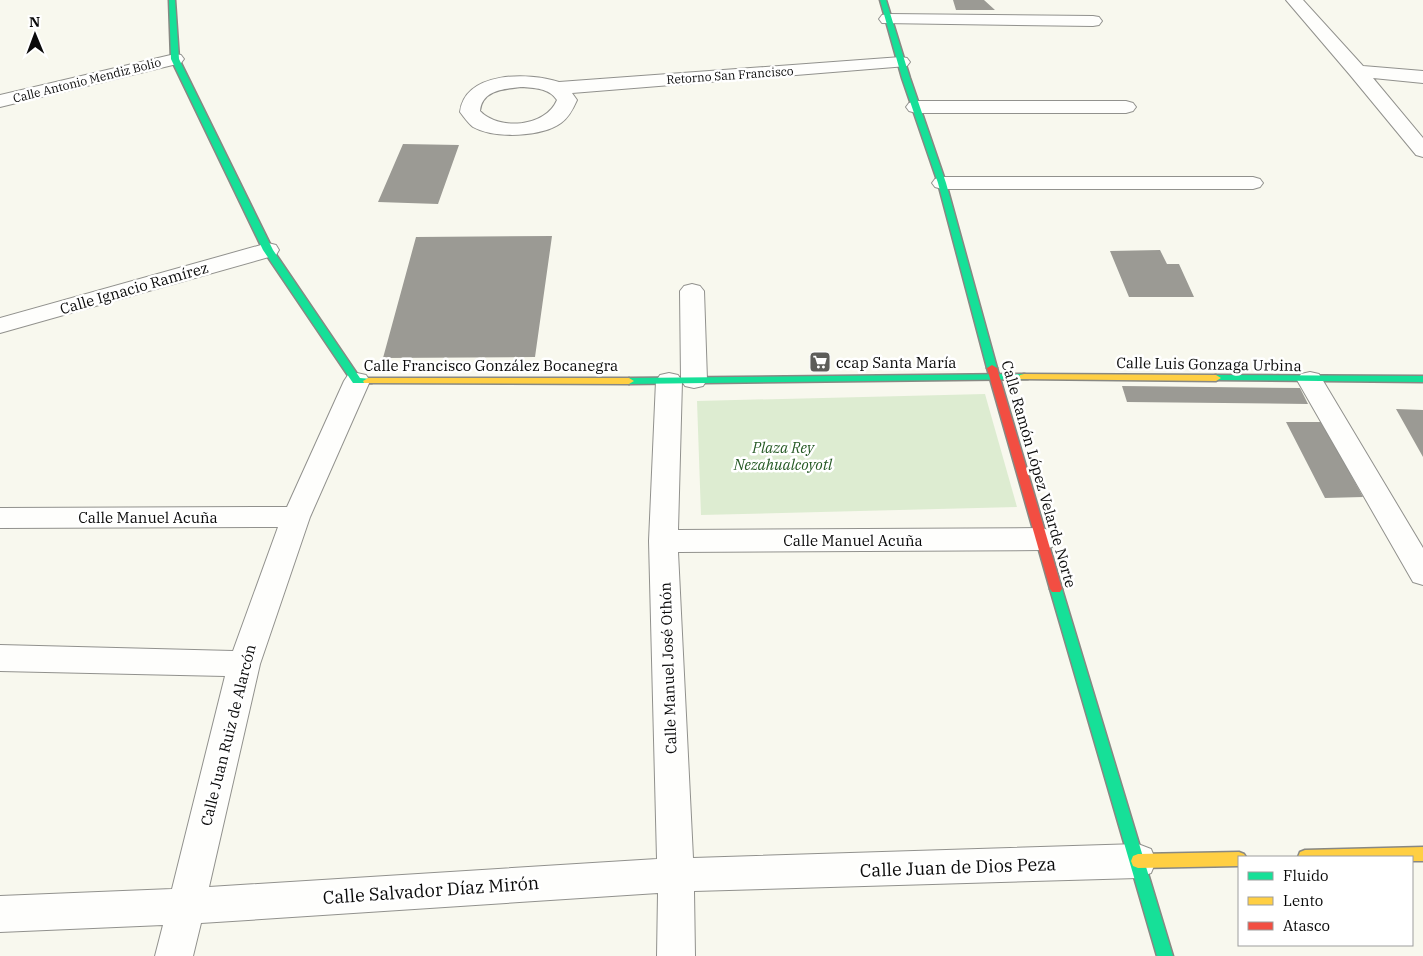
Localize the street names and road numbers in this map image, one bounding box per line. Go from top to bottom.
street label: Calle Antonio Mendiz Bolio [11,54,163,106]
street label: Retorno San Francisco [666,63,794,87]
street label: Calle Ignacio Ramírez [58,258,210,318]
street label: Calle Luis Gonzaga Urbina [1116,353,1302,375]
street label: Calle Francisco González Bocanegra [364,356,618,375]
street label: Calle Ramón López Velarde Norte [997,358,1081,590]
street label: Calle Manuel Acuña [78,508,218,527]
street label: Calle Manuel Acuña [783,531,923,550]
street label: Calle Manuel José Othón [655,581,680,754]
street label: Calle Juan Ruiz de Alarcón [196,642,260,828]
street label: Calle Juan de Dios Peza [859,852,1057,882]
street label: Calle Salvador Díaz Mirón [322,871,540,909]

